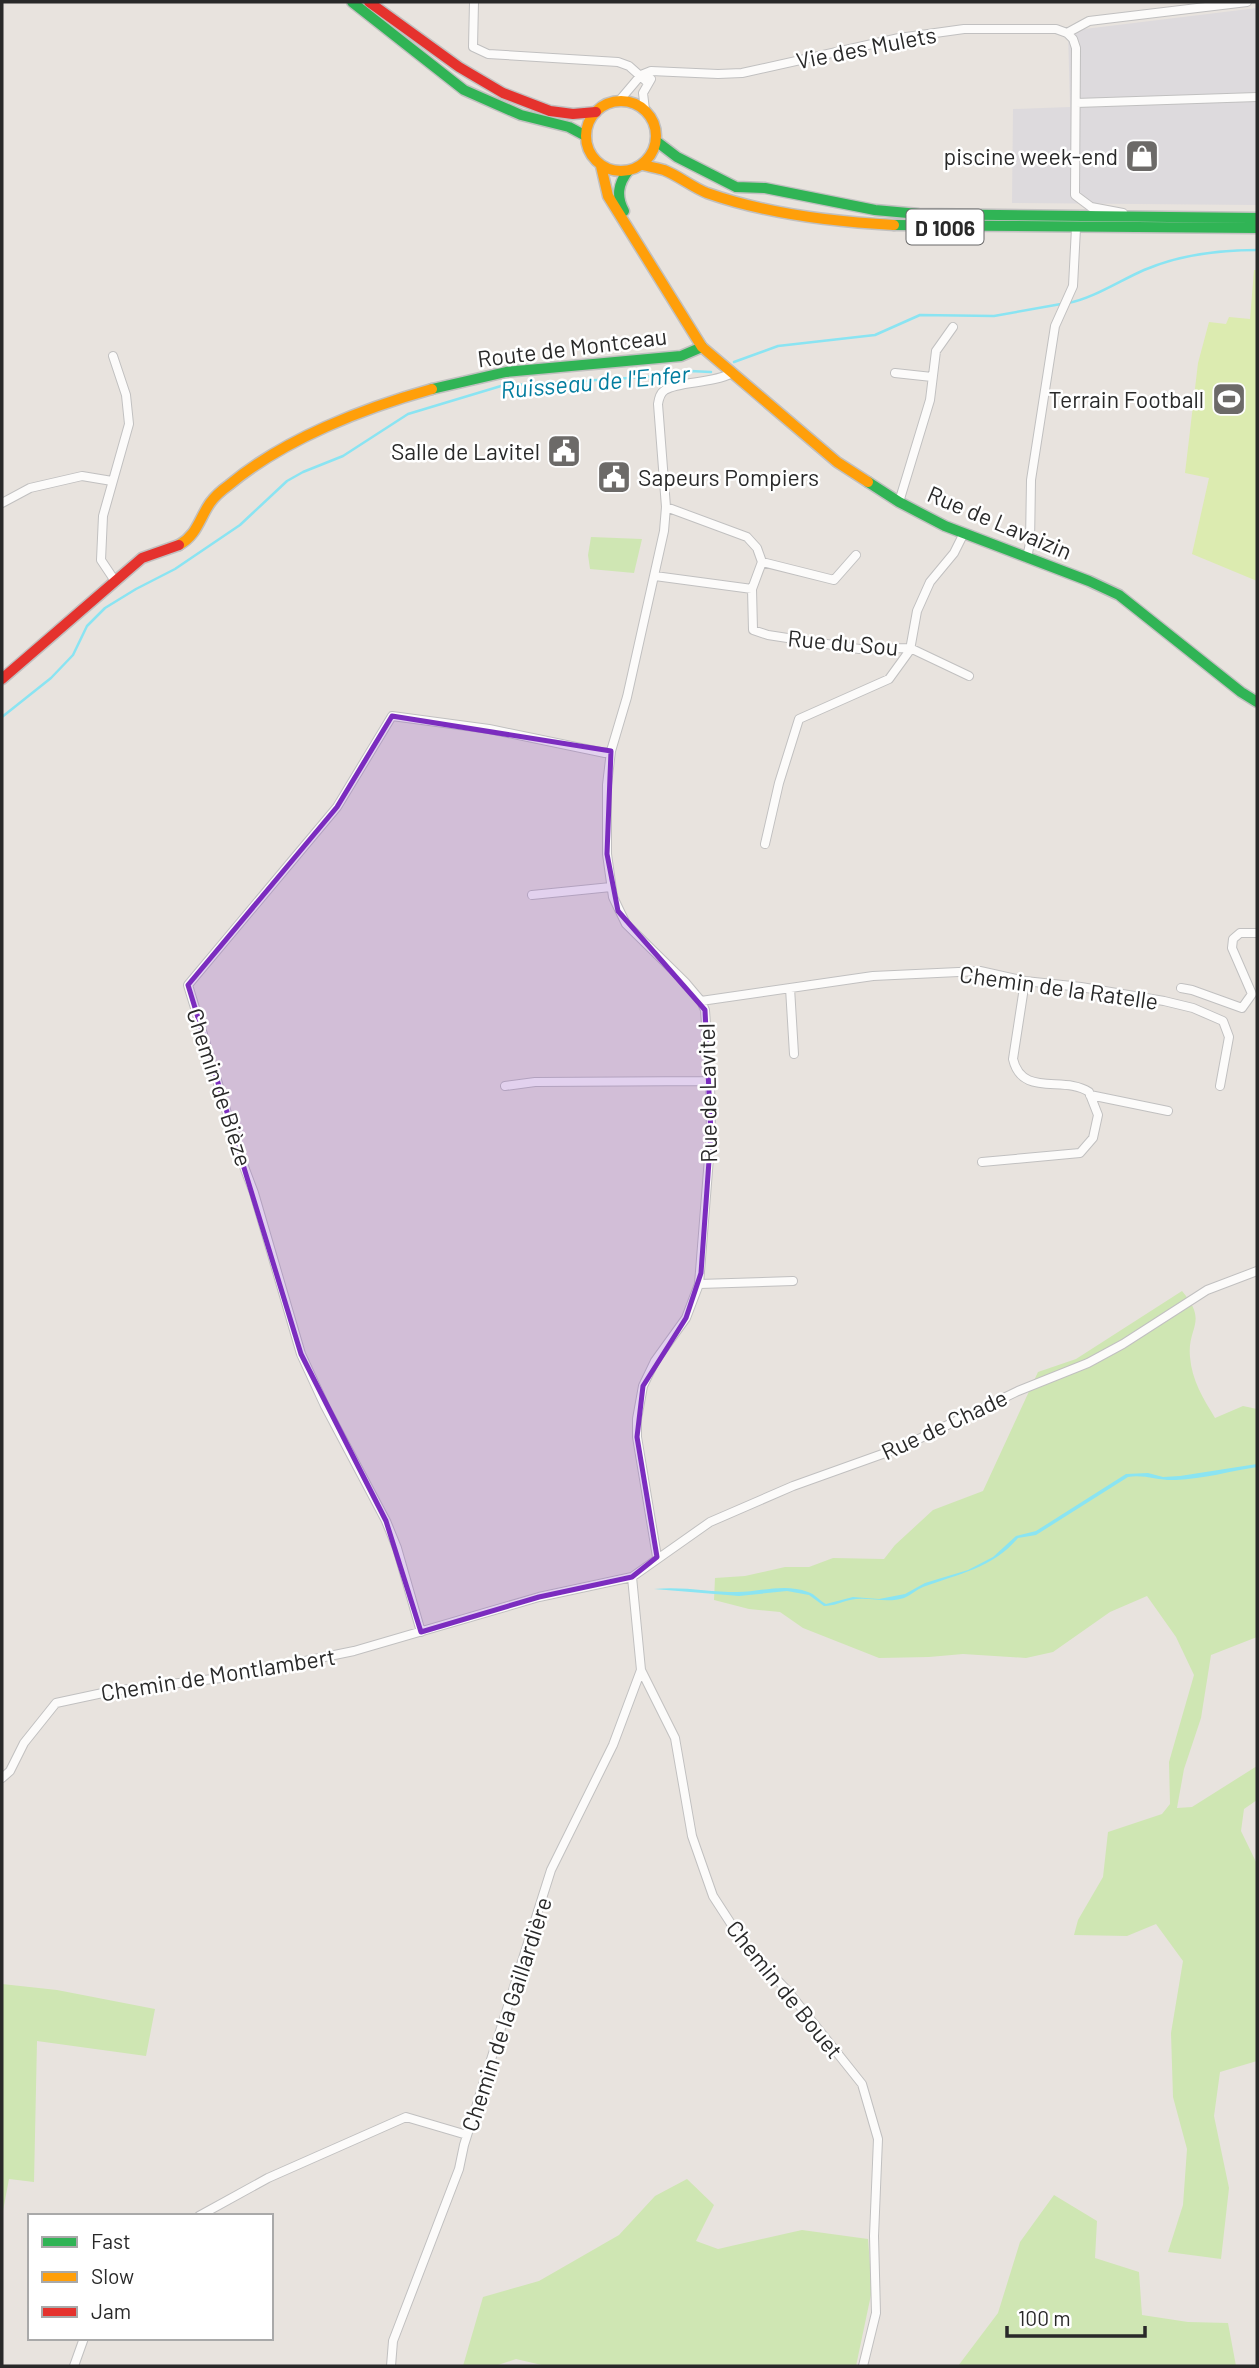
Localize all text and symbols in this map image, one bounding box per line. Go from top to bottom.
street label: Vie des Mulets [794,20,938,74]
shop icon: piscine week-end [1123,137,1161,175]
place label: piscine week-end [944,142,1118,170]
road number: D 1006 [906,210,984,244]
street label: Route de Montceau [476,321,668,373]
water label: Ruisseau de l'Enfer [499,358,692,404]
sports icon: Terrain Football [1210,380,1248,418]
place label: Terrain Football [1049,385,1204,413]
public building icon: Salle de Lavitel [545,432,583,470]
place label: Salle de Lavitel [391,437,540,465]
public building icon: Sapeurs Pompiers [595,458,633,496]
place label: Sapeurs Pompiers [638,463,819,491]
street label: Rue de Lavaizin [924,479,1076,565]
street label: Rue du Sou [786,623,900,661]
street label: Chemin de la Ratelle [958,959,1160,1015]
street label: Chemin de Bièze [181,1004,259,1170]
street label: Rue de Lavitel [692,1023,722,1163]
street label: Rue de Chade [877,1383,1011,1465]
street label: Chemin de Montlambert [99,1642,337,1706]
street label: Chemin de la Gaillardière [455,1893,557,2135]
street label: Chemin de Bouet [721,1914,849,2064]
legend [28,2214,273,2340]
text: Fast [91,2228,131,2253]
text: Slow [91,2263,134,2288]
scale bar [1007,2294,1145,2338]
text: Jam [91,2298,131,2323]
text: 100 m [1018,2305,1071,2330]

